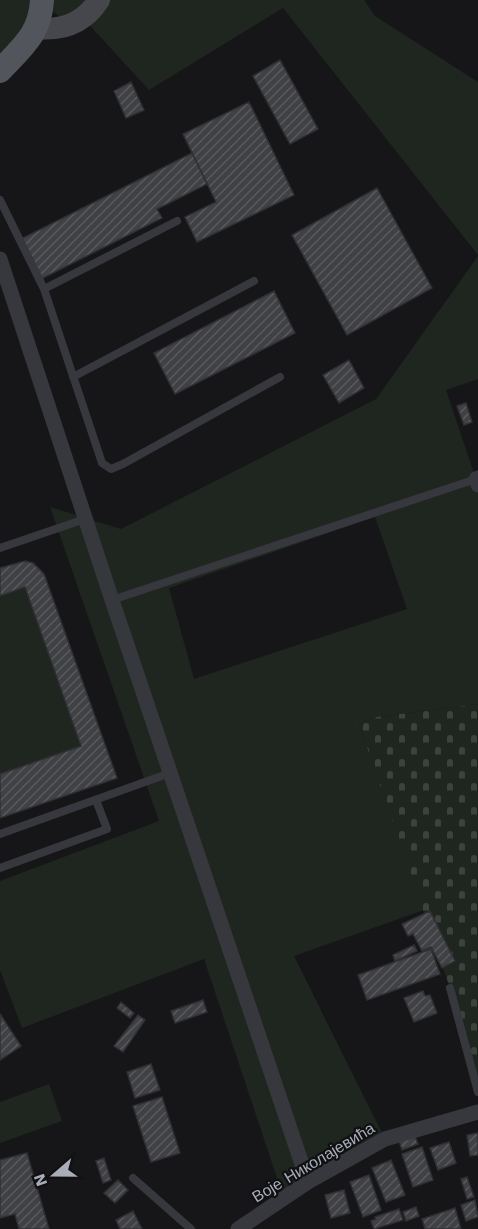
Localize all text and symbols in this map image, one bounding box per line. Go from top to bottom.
street label: Воје Николајевића [249,1118,378,1207]
north arrow [24,1145,84,1205]
text: N [29,1171,51,1189]

